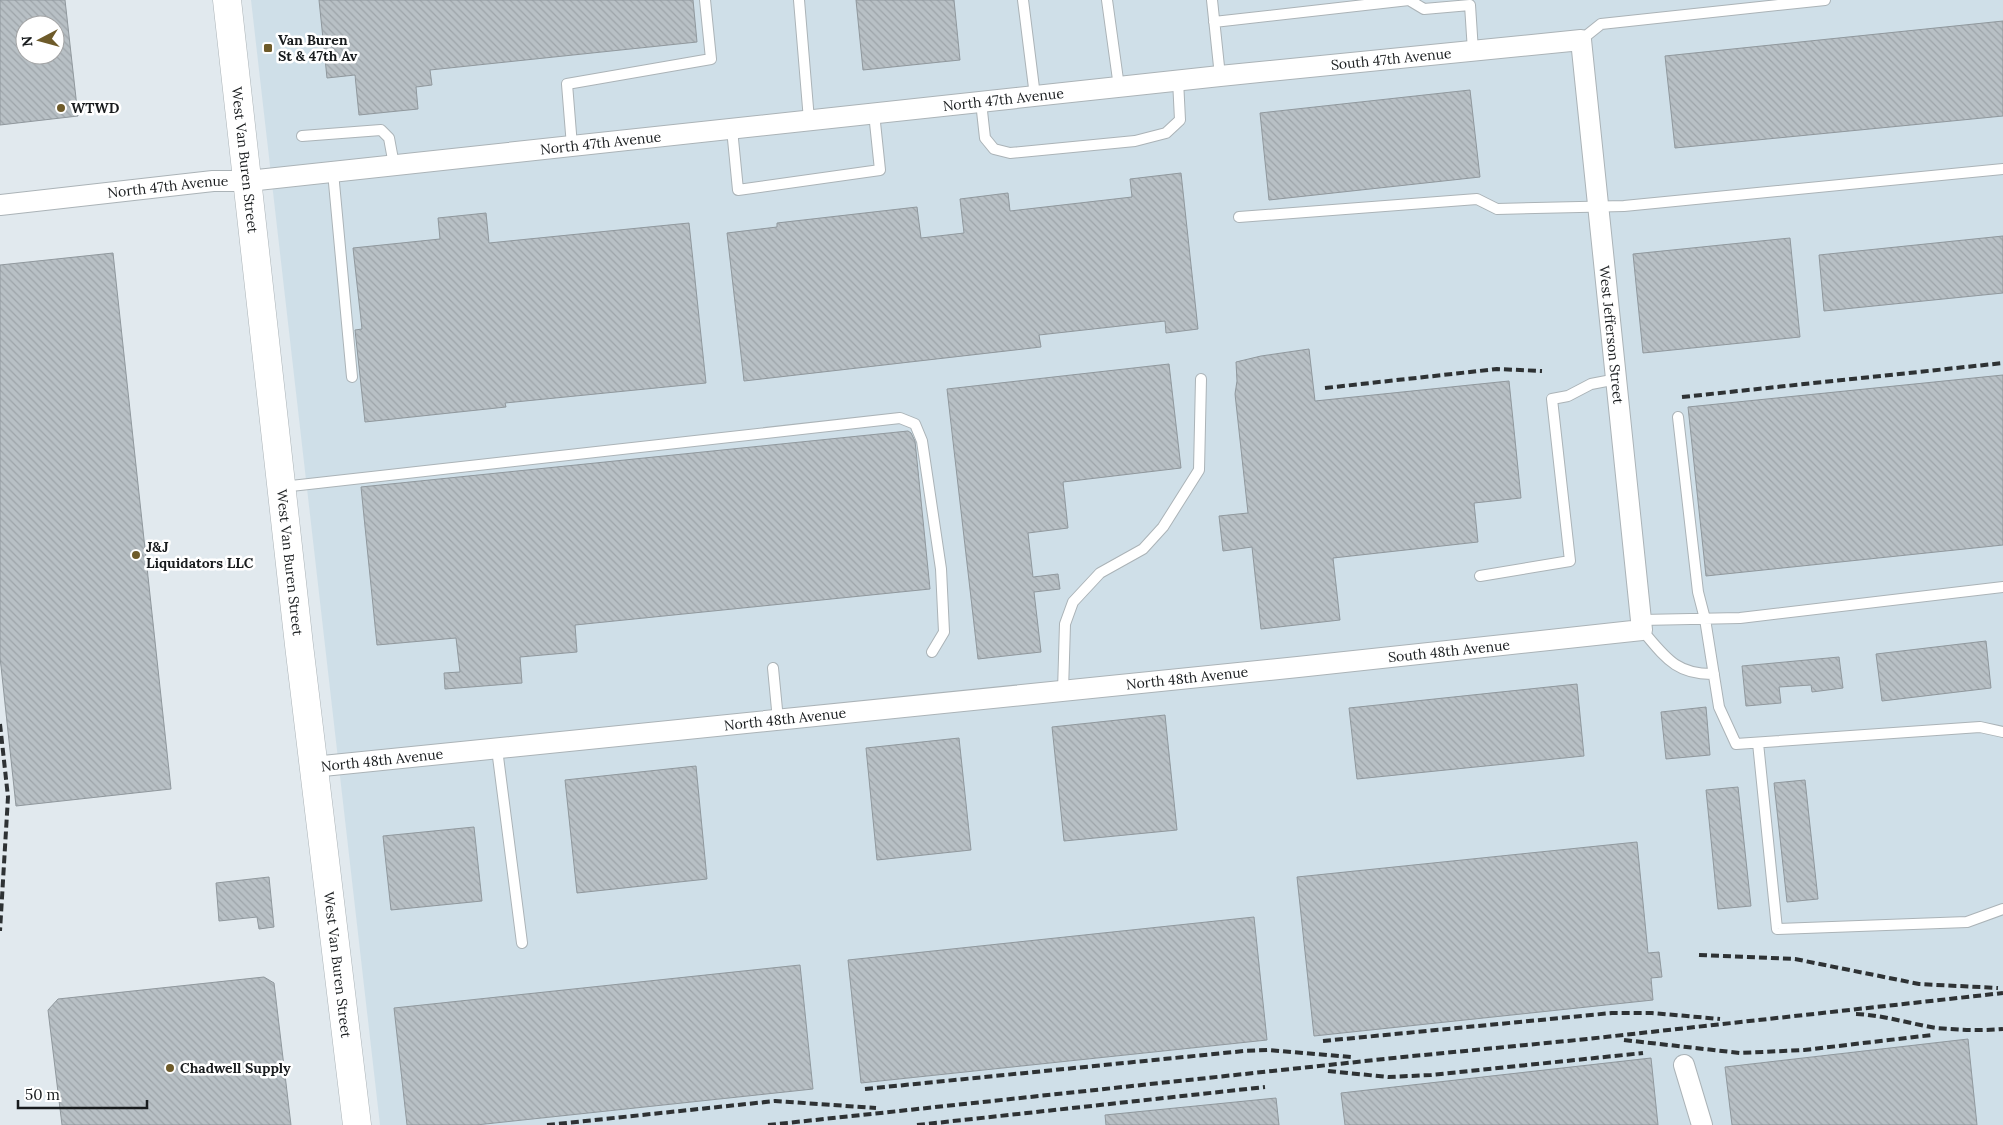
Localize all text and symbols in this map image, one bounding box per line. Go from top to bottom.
north arrow [15,15,65,65]
place label: Van Buren St & 47th Av [278,31,358,65]
text: N [18,35,37,48]
marker: Van Buren St & 47th Av [262,42,274,54]
street label: South 47th Avenue [1330,44,1453,74]
street label: North 47th Avenue [942,84,1065,115]
street label: West Van Buren Street [228,86,262,235]
place label: WTWD [71,99,120,117]
marker: WTWD [55,102,67,114]
street label: North 47th Avenue [539,127,662,158]
street label: North 47th Avenue [107,172,229,202]
street label: West Jefferson Street [1595,265,1628,405]
street label: West Van Buren Street [273,488,307,637]
place label: J&J Liquidators LLC [146,538,254,572]
marker: J&J Liquidators LLC [130,549,142,561]
street label: South 48th Avenue [1387,636,1511,666]
street label: North 48th Avenue [1125,663,1249,693]
street label: North 48th Avenue [723,704,847,734]
street label: North 48th Avenue [320,745,444,775]
street label: West Van Buren Street [320,890,355,1039]
place label: Chadwell Supply [180,1059,291,1077]
marker: Chadwell Supply [164,1062,176,1074]
scale bar [18,1078,146,1110]
text: 50 m [25,1085,60,1104]

